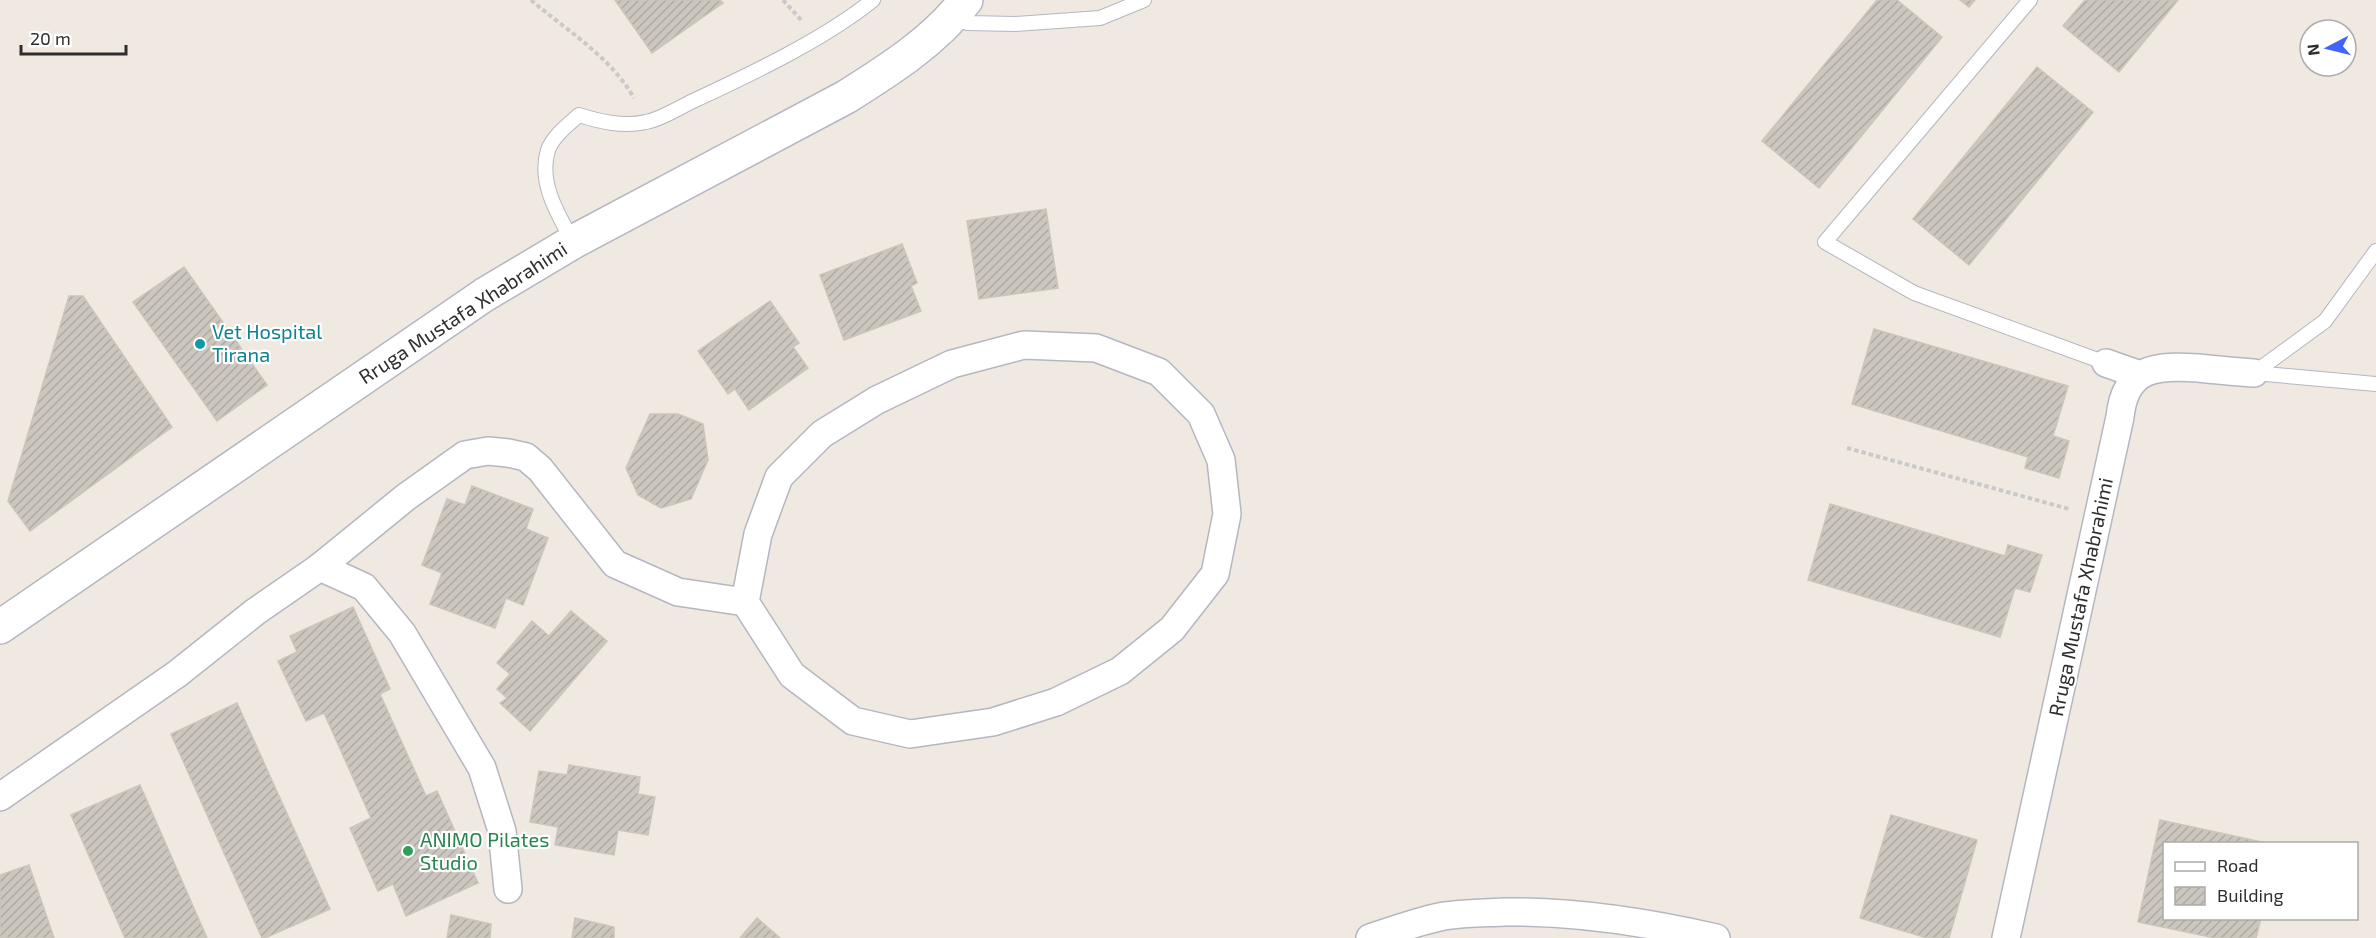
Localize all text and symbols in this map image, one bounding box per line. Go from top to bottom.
scale bar [21,18,126,56]
north arrow [2298,18,2358,78]
text: 20 m [30,27,71,49]
text: N [2302,43,2323,57]
street label: Rruga Mustafa Xhabrahimi [354,236,571,388]
place label: Vet Hospital Tirana [212,319,322,366]
marker: Vet Hospital Tirana [193,337,207,351]
street label: Rruga Mustafa Xhabrahimi [2043,475,2117,718]
place label: ANIMO Pilates Studio [420,827,549,874]
legend [2163,842,2358,920]
marker: ANIMO Pilates Studio [401,844,415,858]
text: Road [2217,854,2258,876]
text: Building [2217,884,2284,906]

